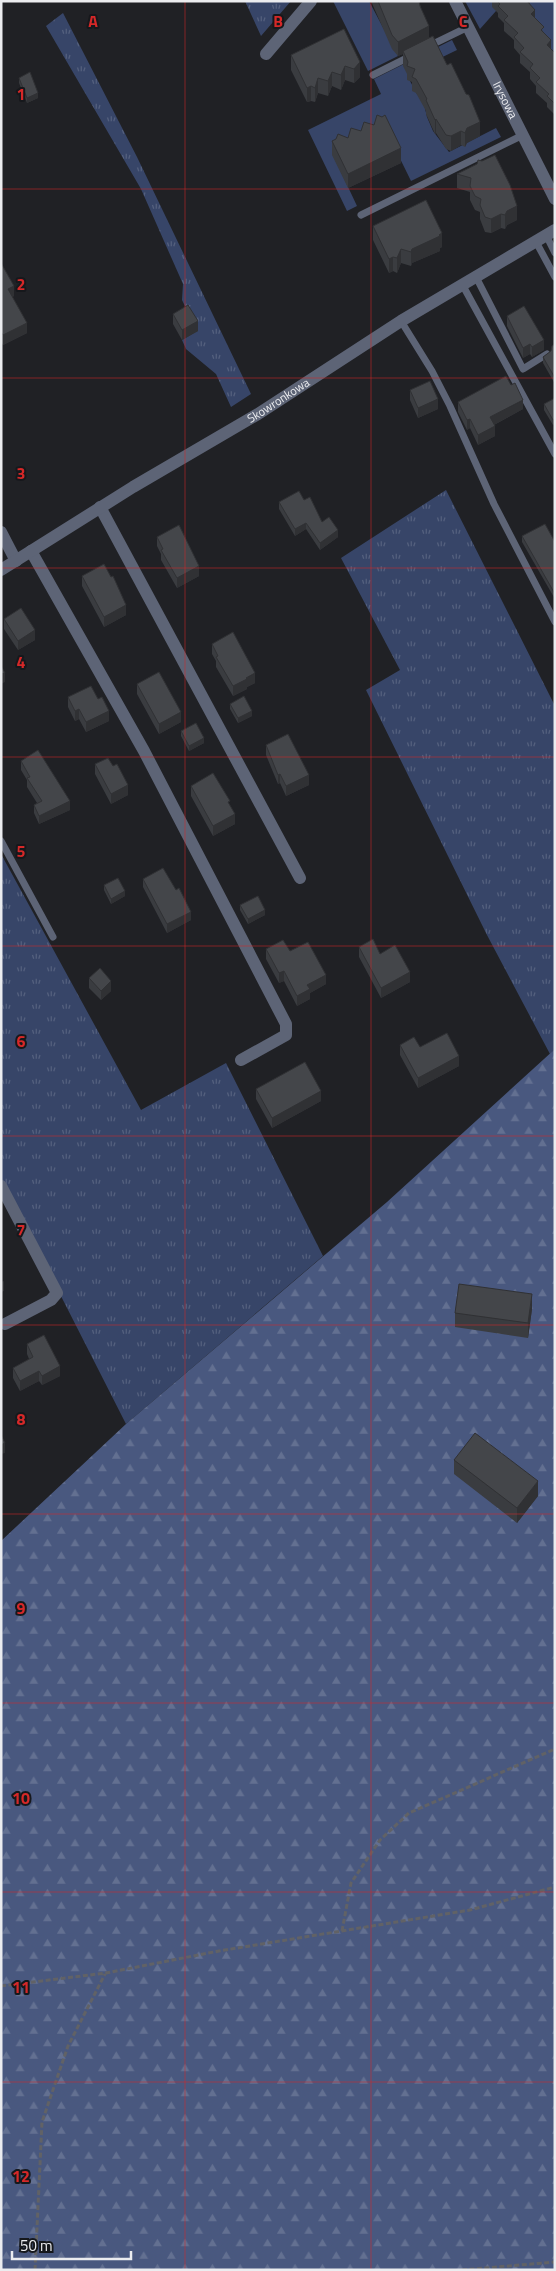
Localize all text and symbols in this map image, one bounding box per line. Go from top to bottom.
text: A [88,9,98,33]
text: B [273,9,283,33]
text: C [459,9,468,33]
street label: Irysowa [488,78,523,122]
text: 1 [17,82,25,106]
text: 2 [17,272,25,296]
street label: Skowronkowa [243,373,313,428]
text: 3 [17,461,25,485]
text: 4 [17,650,26,674]
text: 5 [17,839,26,863]
text: 6 [17,1029,26,1053]
text: 7 [17,1218,25,1242]
text: 8 [17,1407,26,1431]
text: 9 [17,1596,26,1620]
text: 10 [12,1786,30,1810]
text: 11 [12,1975,30,1999]
text: 12 [12,2164,30,2188]
scale bar [12,2228,131,2260]
text: 50 m [20,2234,53,2257]

